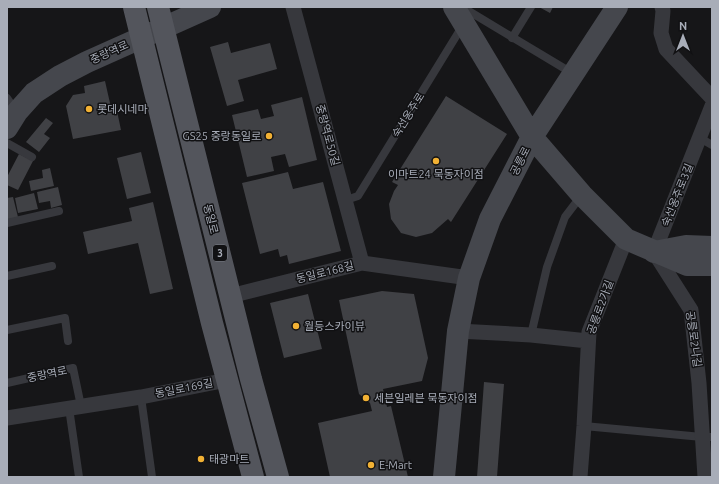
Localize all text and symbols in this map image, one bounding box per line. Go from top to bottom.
north arrow [663,16,703,56]
text: N [679,20,687,32]
street label: 중랑역로 [88,38,130,66]
street label: 숙선옹주로 [390,90,426,140]
place label: 롯데시네마 [97,103,148,115]
street label: 중랑역로50길 [314,103,342,167]
marker: 롯데시네마 [84,104,94,114]
place label: GS25 중랑동일로 [182,130,261,142]
marker: GS25 중랑동일로 [264,131,274,141]
street label: 공릉로 [508,145,532,177]
marker: 이마트24 묵동자이점 [431,156,441,166]
street label: 숙선옹주로3길 [659,162,695,228]
place label: 이마트24 묵동자이점 [388,168,484,180]
street label: 동일로 [202,203,220,235]
road number: 3 [213,245,227,261]
street label: 동일로168길 [295,259,355,285]
street label: 공릉로2가길 [585,278,615,336]
street label: 공릉로2나길 [684,310,704,368]
place label: 월등스카이뷰 [304,320,365,332]
marker: 월등스카이뷰 [291,321,301,331]
street label: 중랑역로 [26,364,68,384]
street label: 동일로169길 [154,376,214,400]
place label: 세븐일레븐 묵동자이점 [374,392,478,404]
marker: 세븐일레븐 묵동자이점 [361,393,371,403]
place label: 태광마트 [209,453,249,465]
marker: 태광마트 [196,454,206,464]
place label: E-Mart [379,459,413,471]
marker: E-Mart [366,460,376,470]

